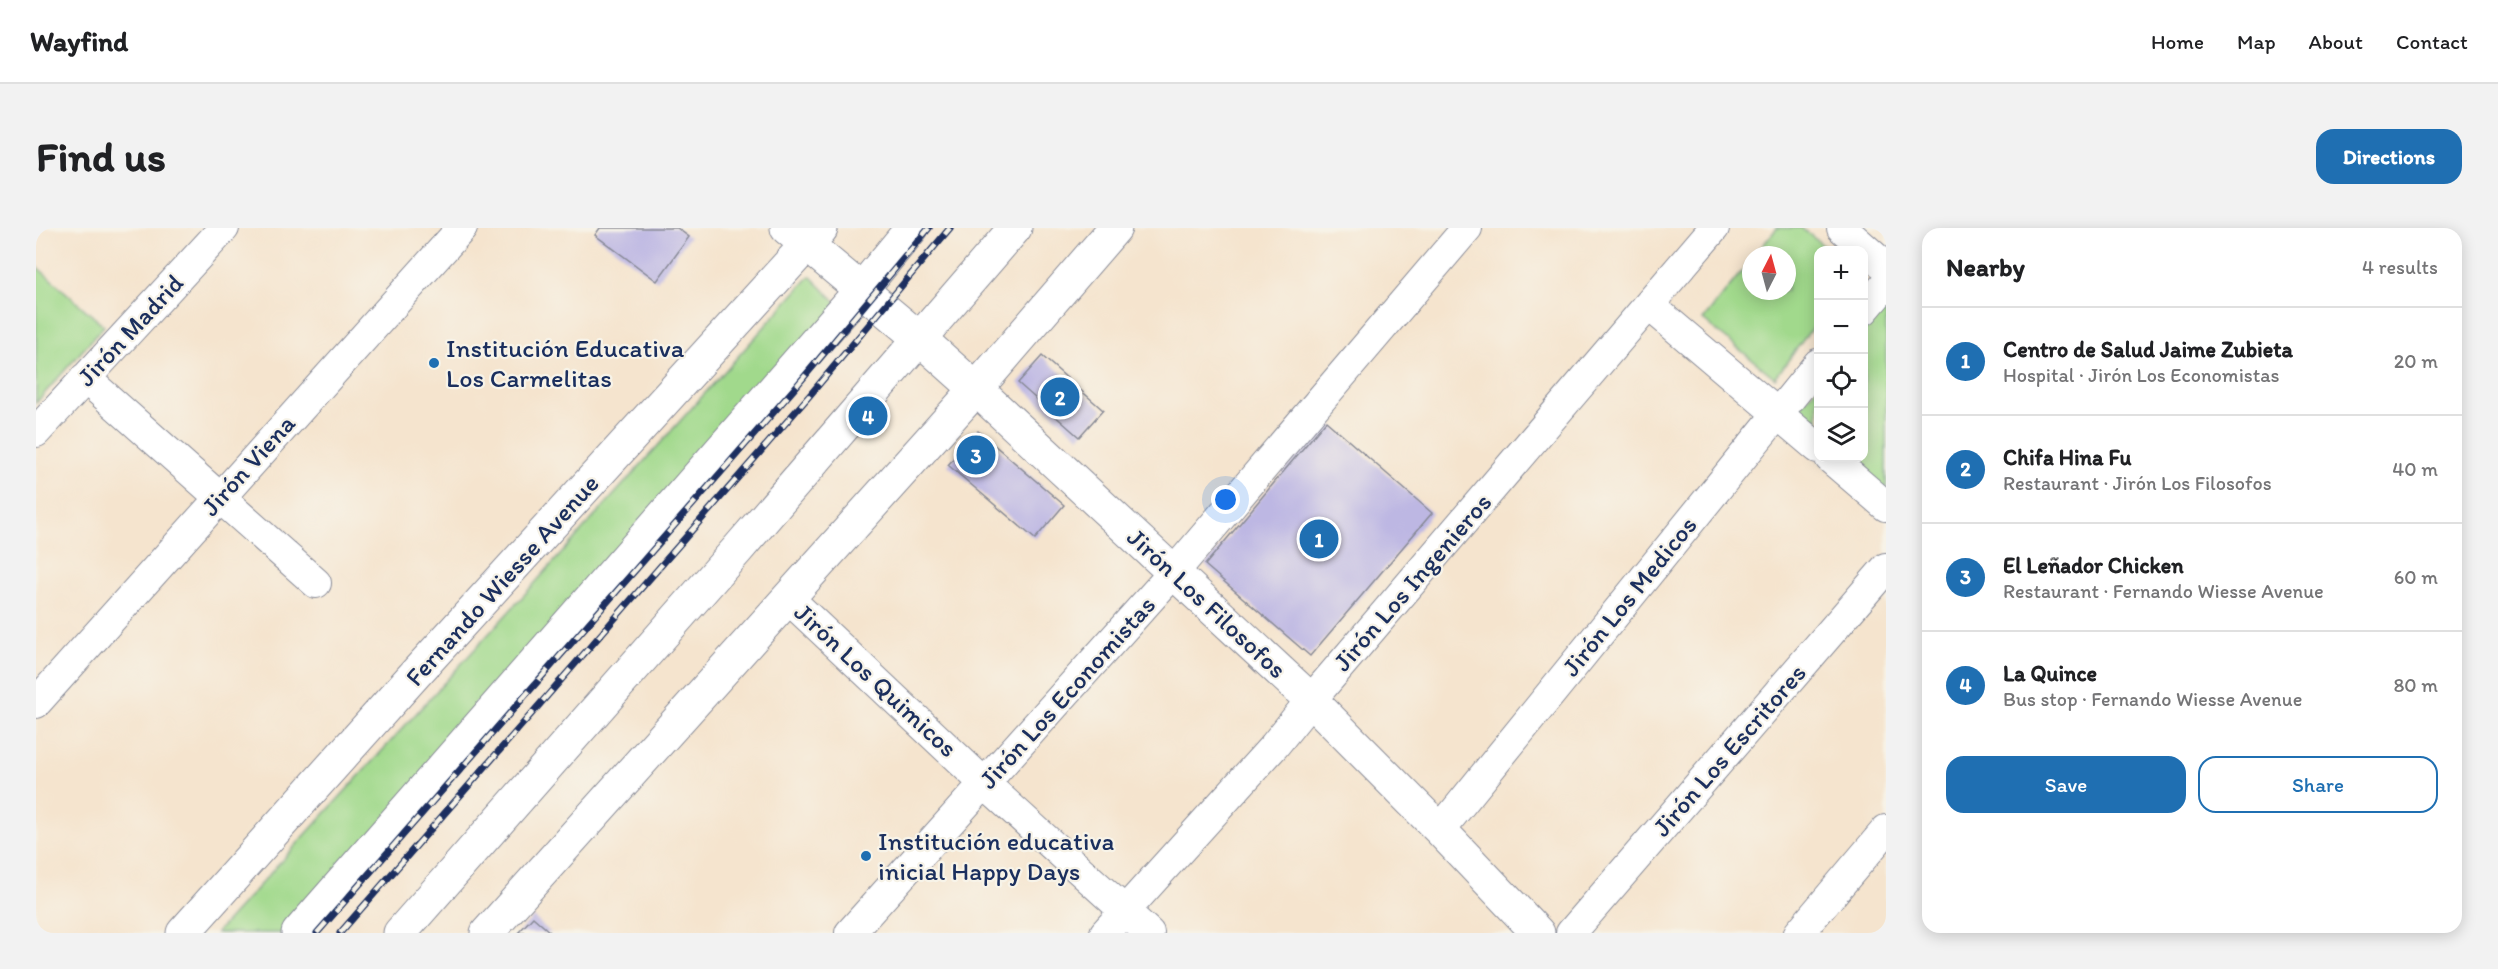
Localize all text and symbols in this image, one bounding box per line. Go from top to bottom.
text: Wayfind [30,24,128,58]
text: Home [2151,29,2204,54]
text: Map [2237,29,2276,54]
text: About [2309,29,2363,54]
text: Contact [2396,29,2468,54]
button: Directions [2316,129,2462,184]
text: Find us [36,131,166,182]
north arrow [1742,246,1796,300]
map controls [1814,246,1868,462]
button: + [1814,246,1868,300]
text: Nearby [1946,251,2025,283]
text: 4 results [2362,255,2438,279]
street label: Jirón Madrid [70,267,190,393]
button: − [1814,300,1868,354]
place label: Institución Educativa Los Carmelitas [446,332,685,394]
text: Centro de Salud Jaime Zubieta [2003,336,2293,363]
text: 1 [1961,349,1970,373]
text: 20 m [2394,349,2438,373]
button: locate [1814,354,1868,408]
marker: Institución Educativa Los Carmelitas [427,356,441,370]
text: Hospital · Jirón Los Economistas [2003,363,2280,387]
pin: 2 [1040,374,1080,420]
pin: 4 [848,394,888,438]
street label: Jirón Viena [194,407,302,522]
button: layers [1814,408,1868,462]
pin: 3 [956,432,996,478]
text: Chifa Hina Fu [2003,444,2132,471]
text: 2 [1960,457,1971,481]
text: 40 m [2392,457,2438,481]
street label: Fernando Wiesse Avenue [398,467,606,693]
text: Restaurant · Jirón Los Filosofos [2003,471,2272,495]
your location [1211,485,1240,514]
street label: Jirón Los Ingenieros [1326,486,1498,678]
street label: Jirón Los Medicos [1555,509,1703,683]
pin: 1 [1300,516,1338,562]
street label: Jirón Los Filosofos [1121,521,1293,685]
text: El Leñador Chicken [2003,552,2184,579]
text: 3 [1960,565,1971,589]
text: 60 m [2394,565,2438,589]
text: Restaurant · Fernando Wiesse Avenue [2003,579,2324,603]
street label: Jirón Los Economistas [972,589,1162,795]
street label: Jirón Los Quimicos [788,596,964,764]
street label: Jirón Los Escritores [1645,657,1813,843]
text: La Quince [2003,660,2097,687]
text: 4 [1959,673,1972,697]
text: 80 m [2393,673,2438,697]
text: Bus stop · Fernando Wiesse Avenue [2003,687,2302,711]
button: Save [1946,756,2186,813]
button: Share [2198,756,2438,813]
place label: Institución educativa inicial Happy Days [878,825,1114,887]
marker: Institución educativa inicial Happy Days [859,849,873,863]

